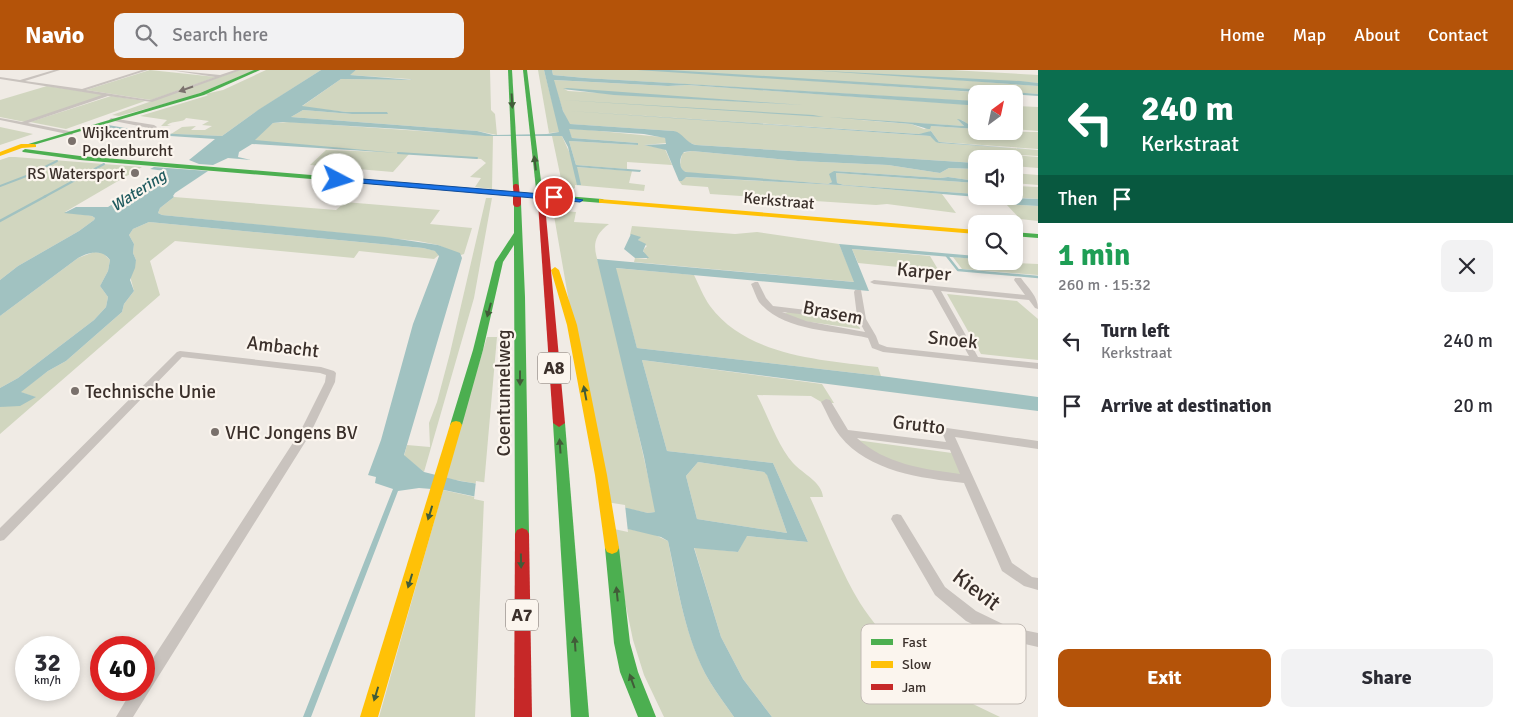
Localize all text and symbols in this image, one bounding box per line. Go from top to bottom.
search box [114,13,464,58]
text: Navio [25,20,84,50]
icon: search [132,21,160,49]
text: Search here [172,23,268,47]
text: Home [1220,24,1265,46]
text: Map [1293,24,1326,46]
text: About [1354,24,1400,46]
text: Contact [1428,24,1488,46]
one-way arrow [178,85,193,93]
north arrow [968,85,1022,140]
map controls [968,85,1023,270]
text: 240 m [1141,87,1234,130]
icon: left [1058,90,1123,155]
one-way arrow [508,93,516,109]
place label: Wijkcentrum Poelenburcht [82,123,173,161]
text: Kerkstraat [1141,130,1239,157]
marker: Wijkcentrum Poelenburcht [66,135,78,147]
button: sound [968,150,1023,205]
position arrow [311,153,363,205]
one-way arrow [531,155,539,171]
place label: RS Watersport [27,164,125,184]
water label: Watering [107,165,171,216]
marker: RS Watersport [129,167,141,179]
pin [533,176,575,218]
icon: arrive [540,183,568,211]
icon: arrive [1108,185,1136,213]
text: Then [1058,187,1098,211]
street label: Kerkstraat [743,188,816,214]
button: search [968,215,1023,270]
text: 1 min [1058,237,1130,274]
button: close [1441,240,1493,292]
street label: Karper [896,257,952,287]
text: 260 m · 15:32 [1058,275,1151,295]
street label: Brasem [801,295,865,331]
one-way arrow [485,302,493,317]
text: Turn left [1101,319,1170,343]
street label: Snoek [927,325,979,355]
icon: left [1058,327,1086,355]
text: 240 m [1443,329,1493,353]
street label: Coentunnelweg [492,330,516,456]
street label: Ambacht [246,331,321,363]
text: Kerkstraat [1101,343,1172,363]
road number: A8 [538,352,570,384]
one-way arrow [516,370,524,386]
place label: Technische Unie [85,380,216,404]
marker: Technische Unie [69,385,81,397]
one-way arrow [581,385,589,401]
icon: arrive [1058,392,1086,420]
text: Arrive at destination [1101,394,1272,418]
text: 20 m [1453,394,1493,418]
street label: Grutto [891,410,947,440]
place label: VHC Jongens BV [225,421,358,445]
marker: VHC Jongens BV [209,426,221,438]
one-way arrow [556,438,564,454]
one-way arrow [426,506,434,521]
one-way arrow [517,553,525,569]
street label: Kievit [947,563,1006,616]
one-way arrow [405,574,413,589]
one-way arrow [613,586,621,602]
road number: A7 [506,600,538,630]
legend [861,624,1026,704]
text: Fast [902,634,927,651]
one-way arrow [571,635,579,651]
speed limit sign: 40 [90,636,155,701]
text: 32 [34,647,61,678]
button: Exit [1058,649,1271,707]
button: Share [1281,649,1493,707]
text: Slow [902,656,931,673]
text: km/h [34,673,61,688]
one-way arrow [628,673,635,688]
text: Jam [902,679,926,696]
one-way arrow [372,687,380,702]

